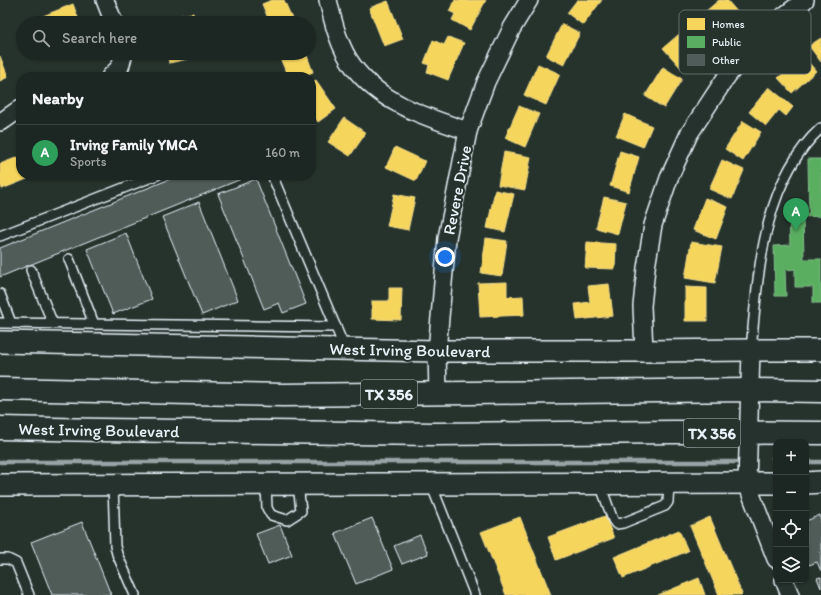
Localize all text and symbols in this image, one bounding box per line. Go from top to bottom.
legend [679,10,811,74]
search box [16,16,316,60]
text: Homes [712,18,745,31]
icon: search [30,27,52,49]
text: Search here [62,29,137,47]
text: Public [712,36,741,49]
text: Other [712,54,740,67]
text: Nearby [32,88,84,108]
text: Irving Family YMCA [70,136,197,154]
street label: Revere Drive [439,143,475,237]
text: A [41,145,49,160]
text: 160 m [265,145,300,160]
text: Sports [70,154,106,169]
pin: A [783,198,809,231]
your location [435,247,455,267]
street label: West Irving Boulevard [329,339,491,361]
road number: TX 356 [361,380,417,408]
street label: West Irving Boulevard [18,419,180,441]
road number: TX 356 [684,419,740,447]
map controls [773,439,809,583]
button: + [773,439,809,475]
button: − [773,475,809,511]
button: locate [773,511,809,547]
button: layers [773,547,809,583]

